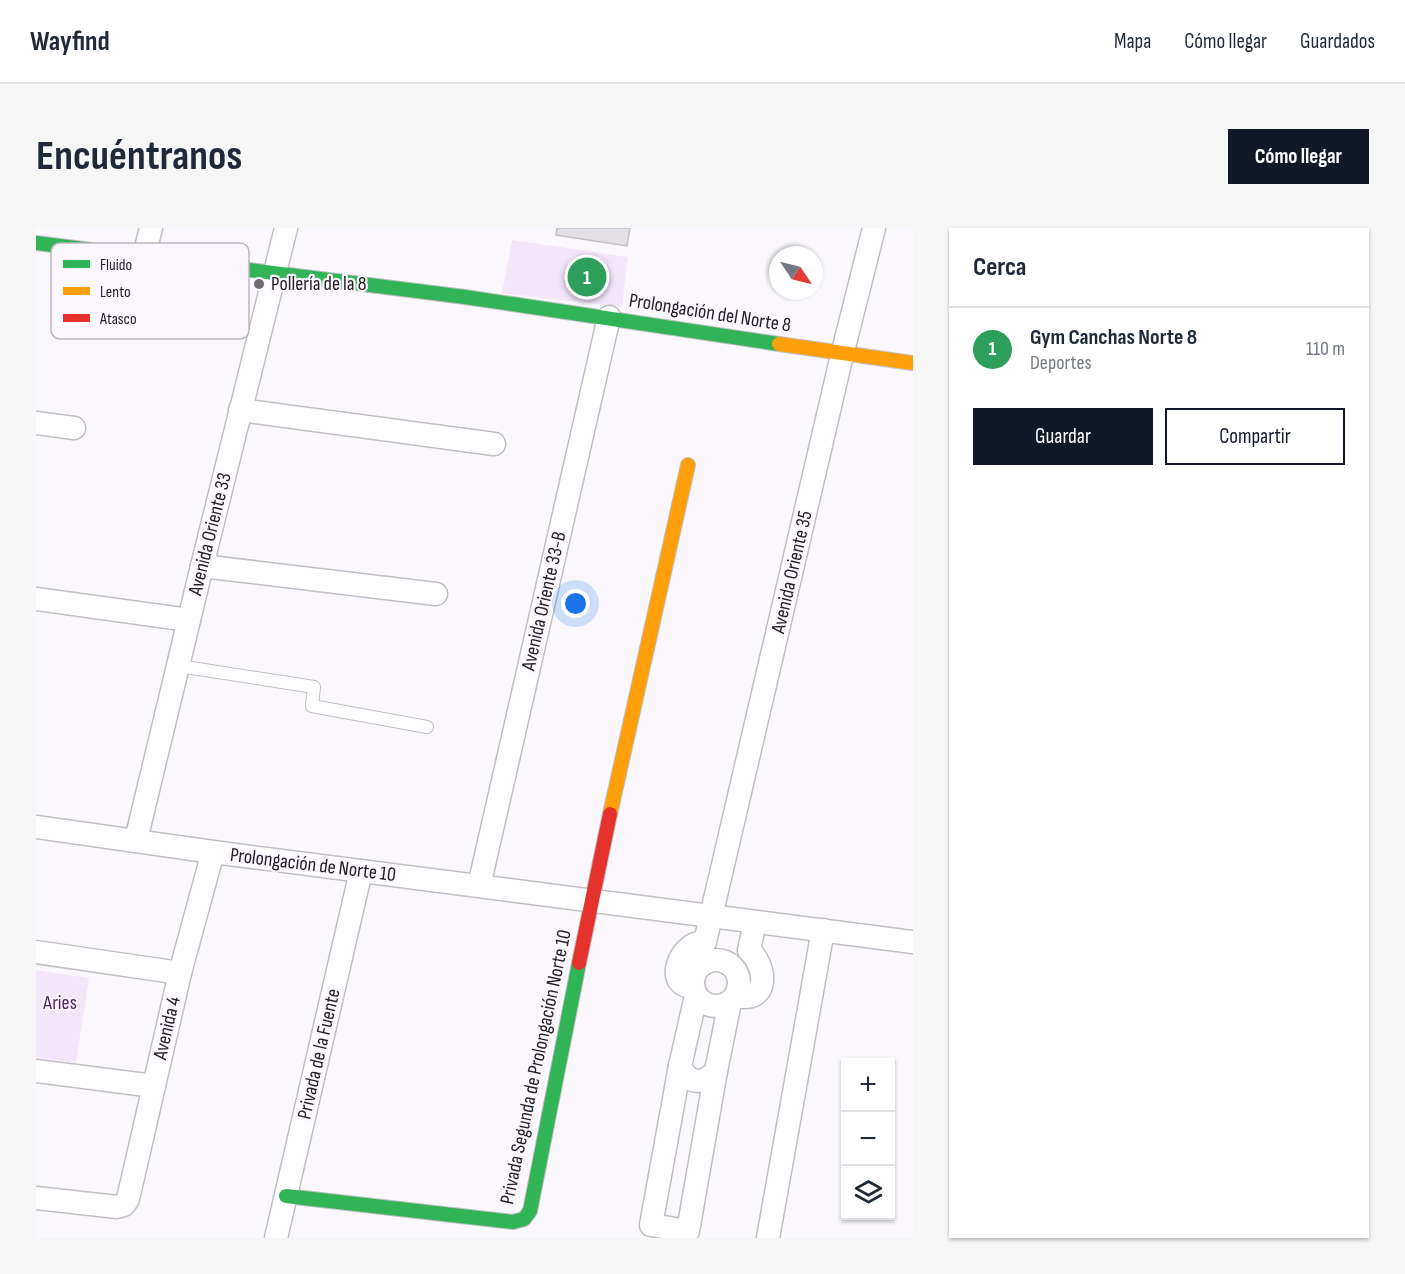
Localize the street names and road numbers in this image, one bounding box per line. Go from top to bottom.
street label: Prolongación del Norte 8 [627,288,793,338]
street label: Avenida Oriente 33 [183,470,237,599]
street label: Avenida Oriente 35 [766,508,818,637]
street label: Avenida Oriente 33-B [516,529,572,674]
street label: Prolongación de Norte 10 [229,843,397,887]
street label: Privada Segunda de Prolongación Norte 10 [495,928,577,1206]
street label: Privada de la Fuente [292,986,346,1122]
street label: Avenida 4 [148,994,186,1063]

